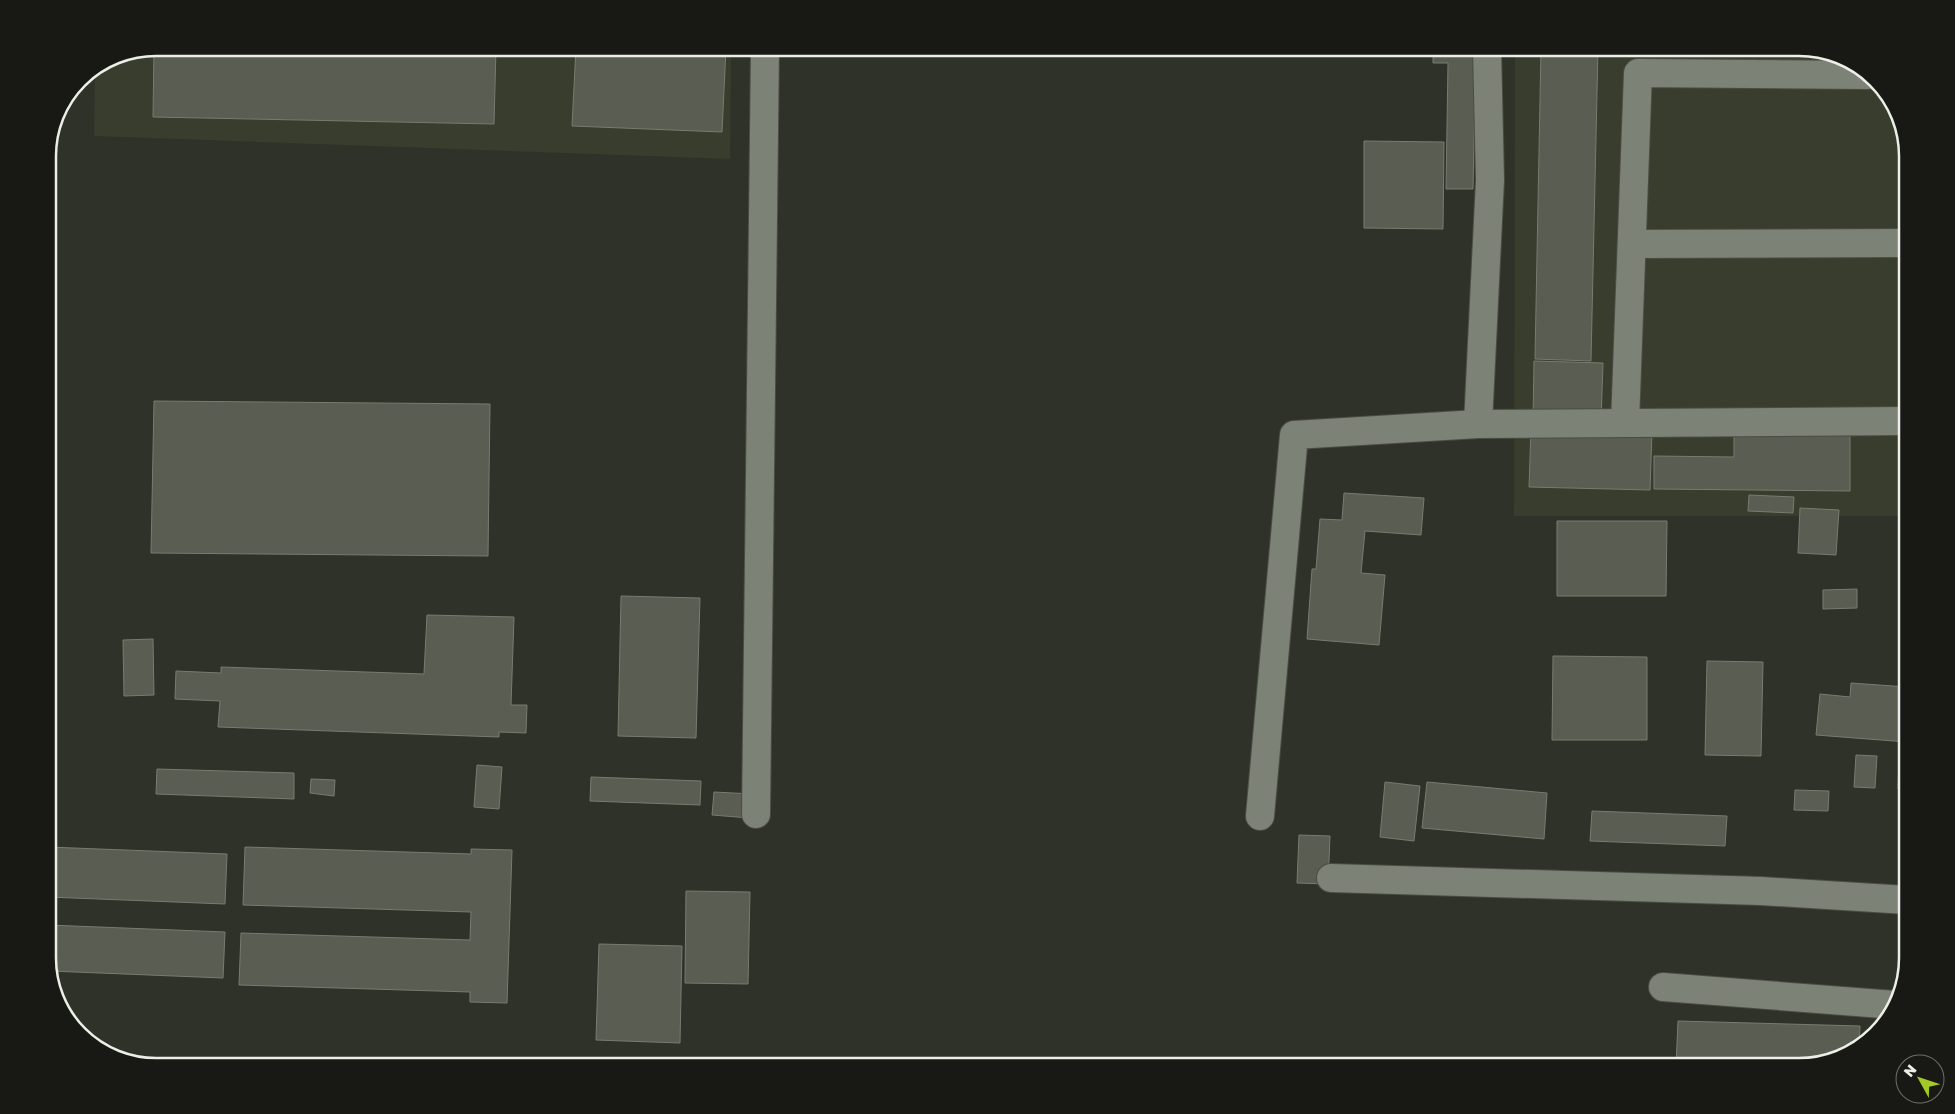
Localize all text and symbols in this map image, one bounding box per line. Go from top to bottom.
north arrow [1895,1054,1945,1104]
text: N [1900,1061,1920,1080]

